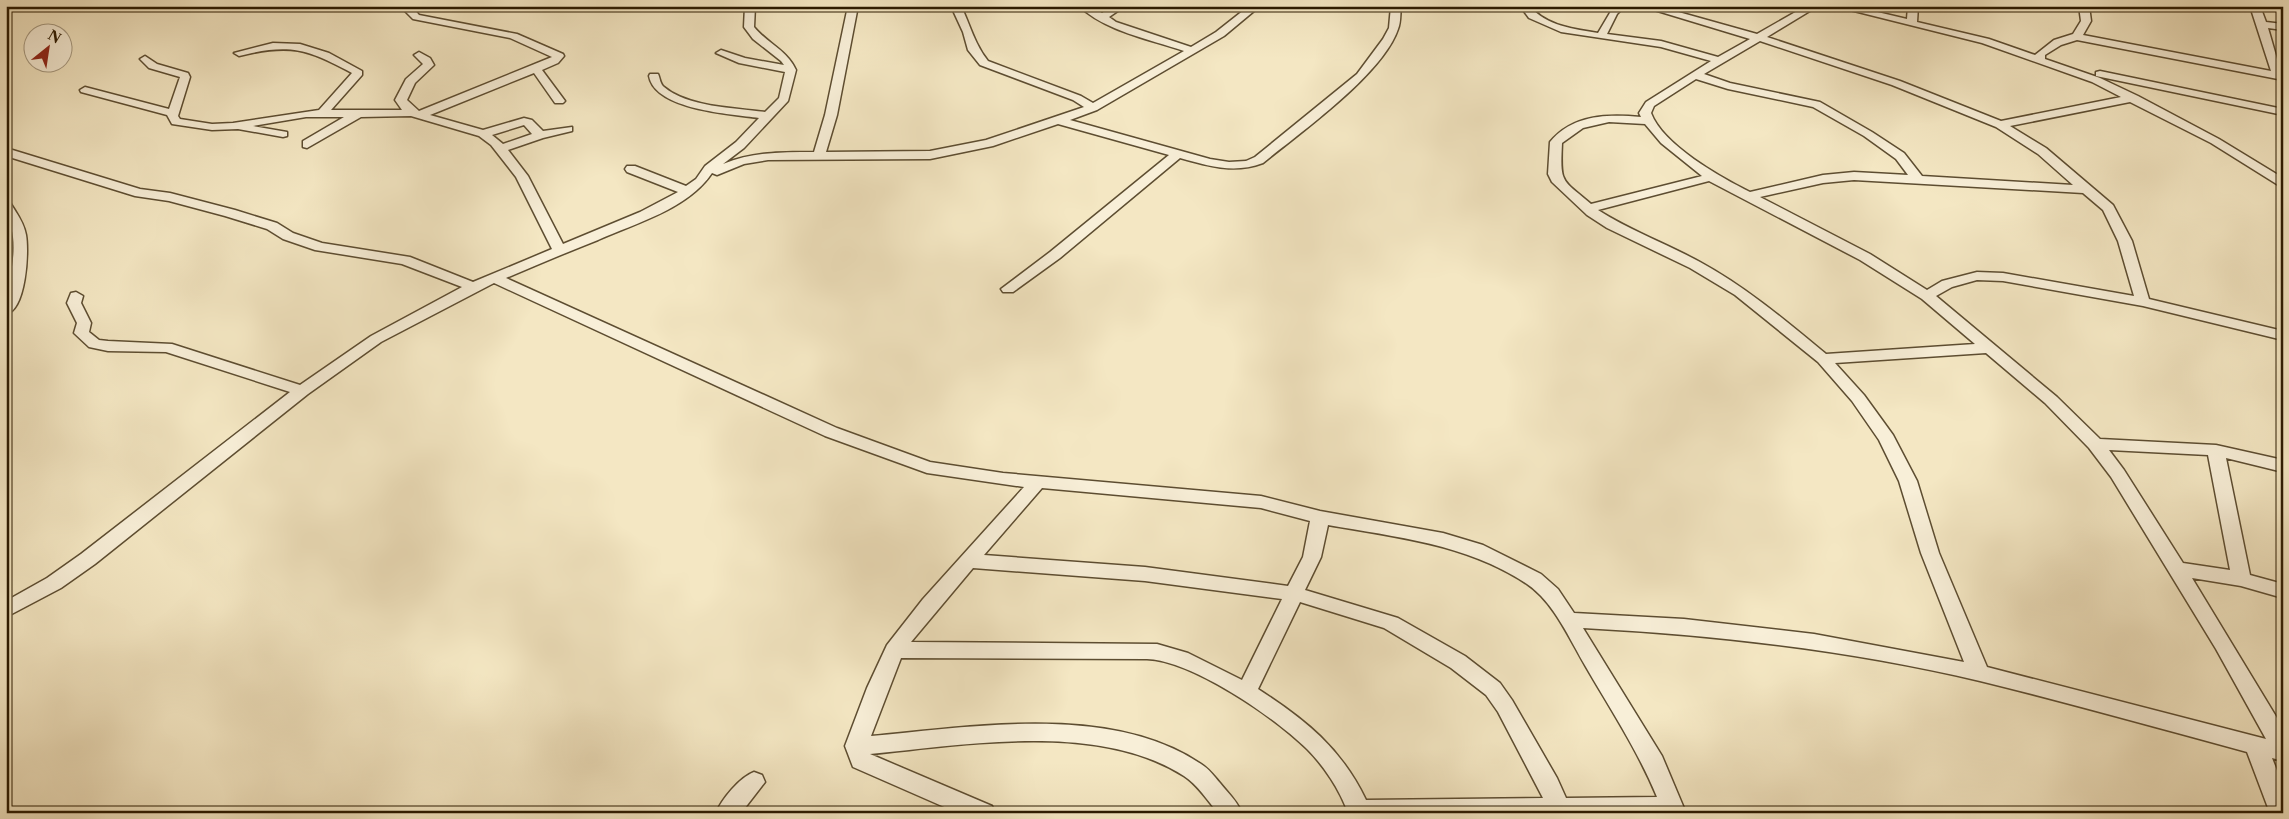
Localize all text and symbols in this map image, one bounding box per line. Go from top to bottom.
north arrow [22,22,72,72]
text: N [45,26,64,48]

